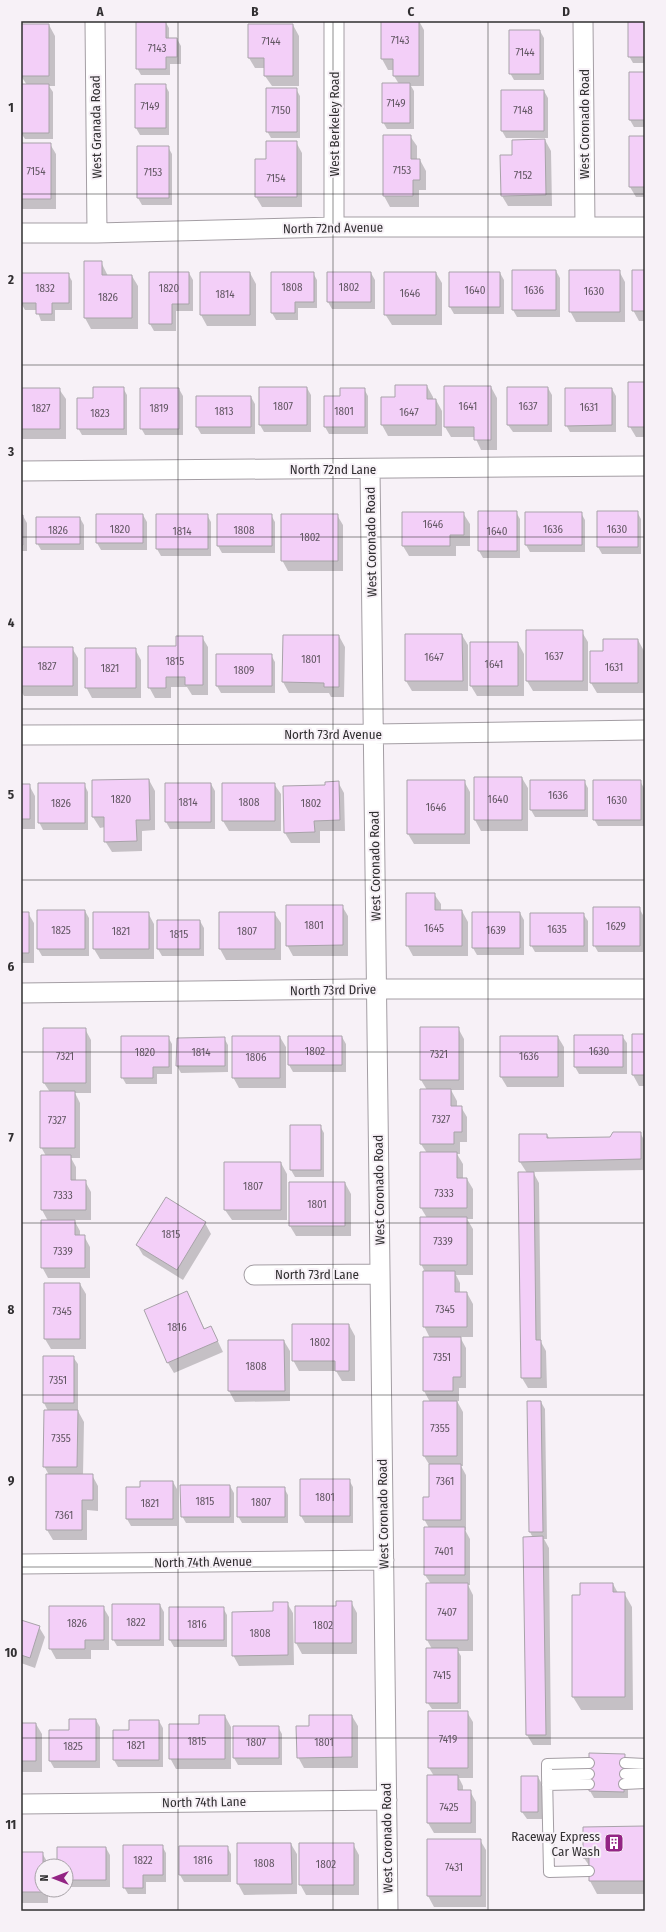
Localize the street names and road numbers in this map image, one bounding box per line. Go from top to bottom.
street label: West Coronado Road [577,69,592,179]
street label: West Berkeley Road [327,72,342,176]
street label: West Granada Road [88,75,104,179]
street label: North 72nd Avenue [283,220,383,236]
street label: North 72nd Lane [290,462,376,477]
street label: West Coronado Road [363,487,379,597]
street label: North 73rd Avenue [284,727,382,742]
street label: West Coronado Road [367,811,383,921]
street label: North 73rd Drive [290,982,376,998]
street label: West Coronado Road [371,1135,387,1245]
street label: North 73rd Lane [275,1267,359,1282]
street label: West Coronado Road [375,1459,391,1569]
street label: North 74th Avenue [154,1554,252,1570]
street label: West Coronado Road [379,1783,395,1893]
street label: North 74th Lane [162,1794,246,1810]

